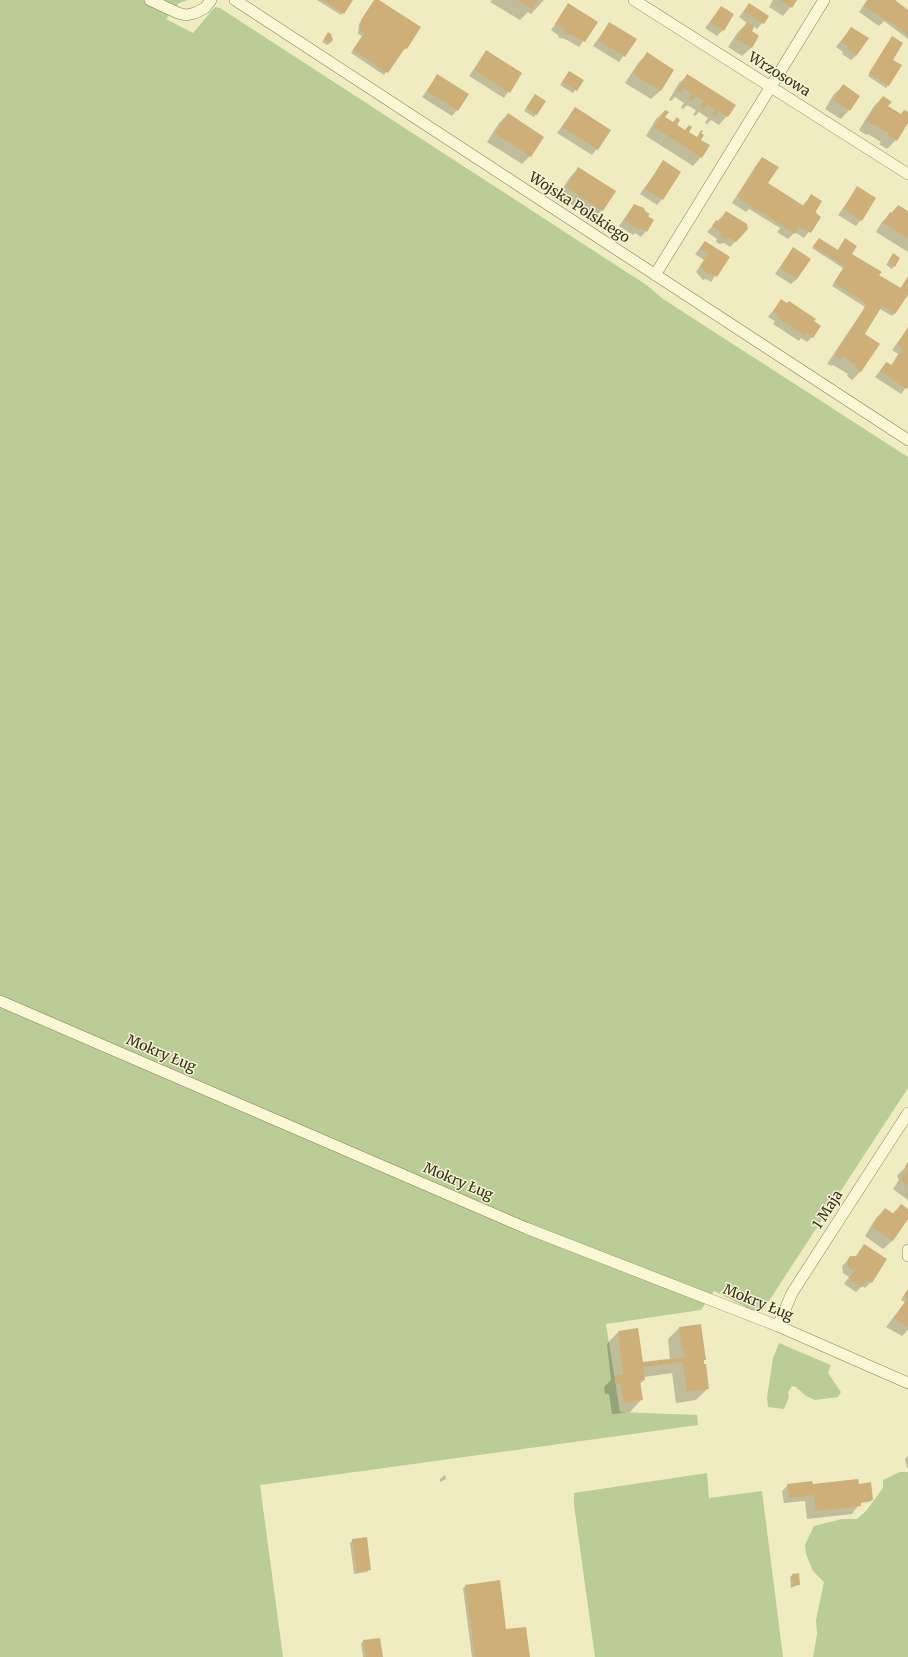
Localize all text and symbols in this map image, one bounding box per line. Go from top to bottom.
street label: Wrzosowa [745,49,813,101]
street label: Wojska Polskiego [525,169,633,247]
street label: Mokry Ług [124,1032,198,1076]
street label: Mokry Ług [421,1160,495,1204]
street label: 1 Maja [809,1188,847,1232]
street label: Mokry Ług [720,1281,796,1325]

